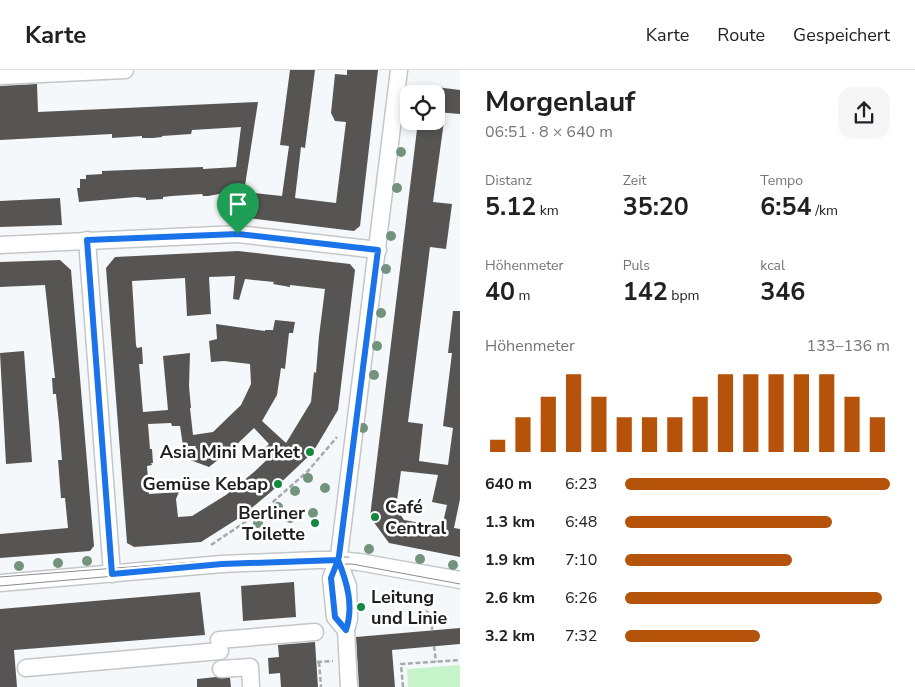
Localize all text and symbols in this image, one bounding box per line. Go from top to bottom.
text: Karte [25,19,86,51]
text: Karte [646,23,689,47]
text: Route [717,23,765,47]
text: Gespeichert [793,23,890,47]
text: Morgenlauf [485,83,635,121]
map controls [400,85,445,130]
button: locate [400,85,445,130]
button: share [838,87,890,139]
text: 06:51 · 8 × 640 m [485,121,613,143]
text: Distanz [485,171,532,190]
text: Zeit [623,171,646,190]
text: Tempo [760,171,803,190]
pin [217,183,259,234]
icon: arrive [224,190,252,218]
text: 5.12 [485,190,536,224]
text: 35:20 [623,190,689,224]
text: 6:54 [760,190,812,224]
text: km [536,201,559,220]
text: /km [812,201,838,220]
text: Höhenmeter [485,256,564,275]
text: Puls [623,256,650,275]
text: kcal [760,256,785,275]
text: 40 [485,275,515,309]
text: 142 [623,275,668,309]
text: 346 [760,275,805,309]
text: m [515,286,531,305]
text: bpm [668,286,700,305]
text: Höhenmeter [485,335,575,357]
text: 133–136 m [807,335,890,357]
place label: Asia Mini Market [160,440,300,464]
marker: Asia Mini Market [304,446,316,458]
place label: Gemüse Kebap [142,472,268,496]
text: 640 m [485,473,532,495]
text: 6:23 [565,473,597,495]
marker: Gemüse Kebap [272,478,284,490]
place label: Café Central [385,495,447,540]
place label: Berliner Toilette [238,501,305,546]
marker: Café Central [369,511,381,523]
text: 1.3 km [485,511,535,533]
text: 6:48 [565,511,597,533]
marker: Berliner Toilette [309,517,321,529]
text: 1.9 km [485,549,535,571]
text: 7:10 [565,549,597,571]
place label: Leitung und Linie [371,585,447,630]
text: 2.6 km [485,587,535,609]
text: 6:26 [565,587,597,609]
marker: Leitung und Linie [355,601,367,613]
text: 3.2 km [485,625,535,647]
text: 7:32 [565,625,597,647]

